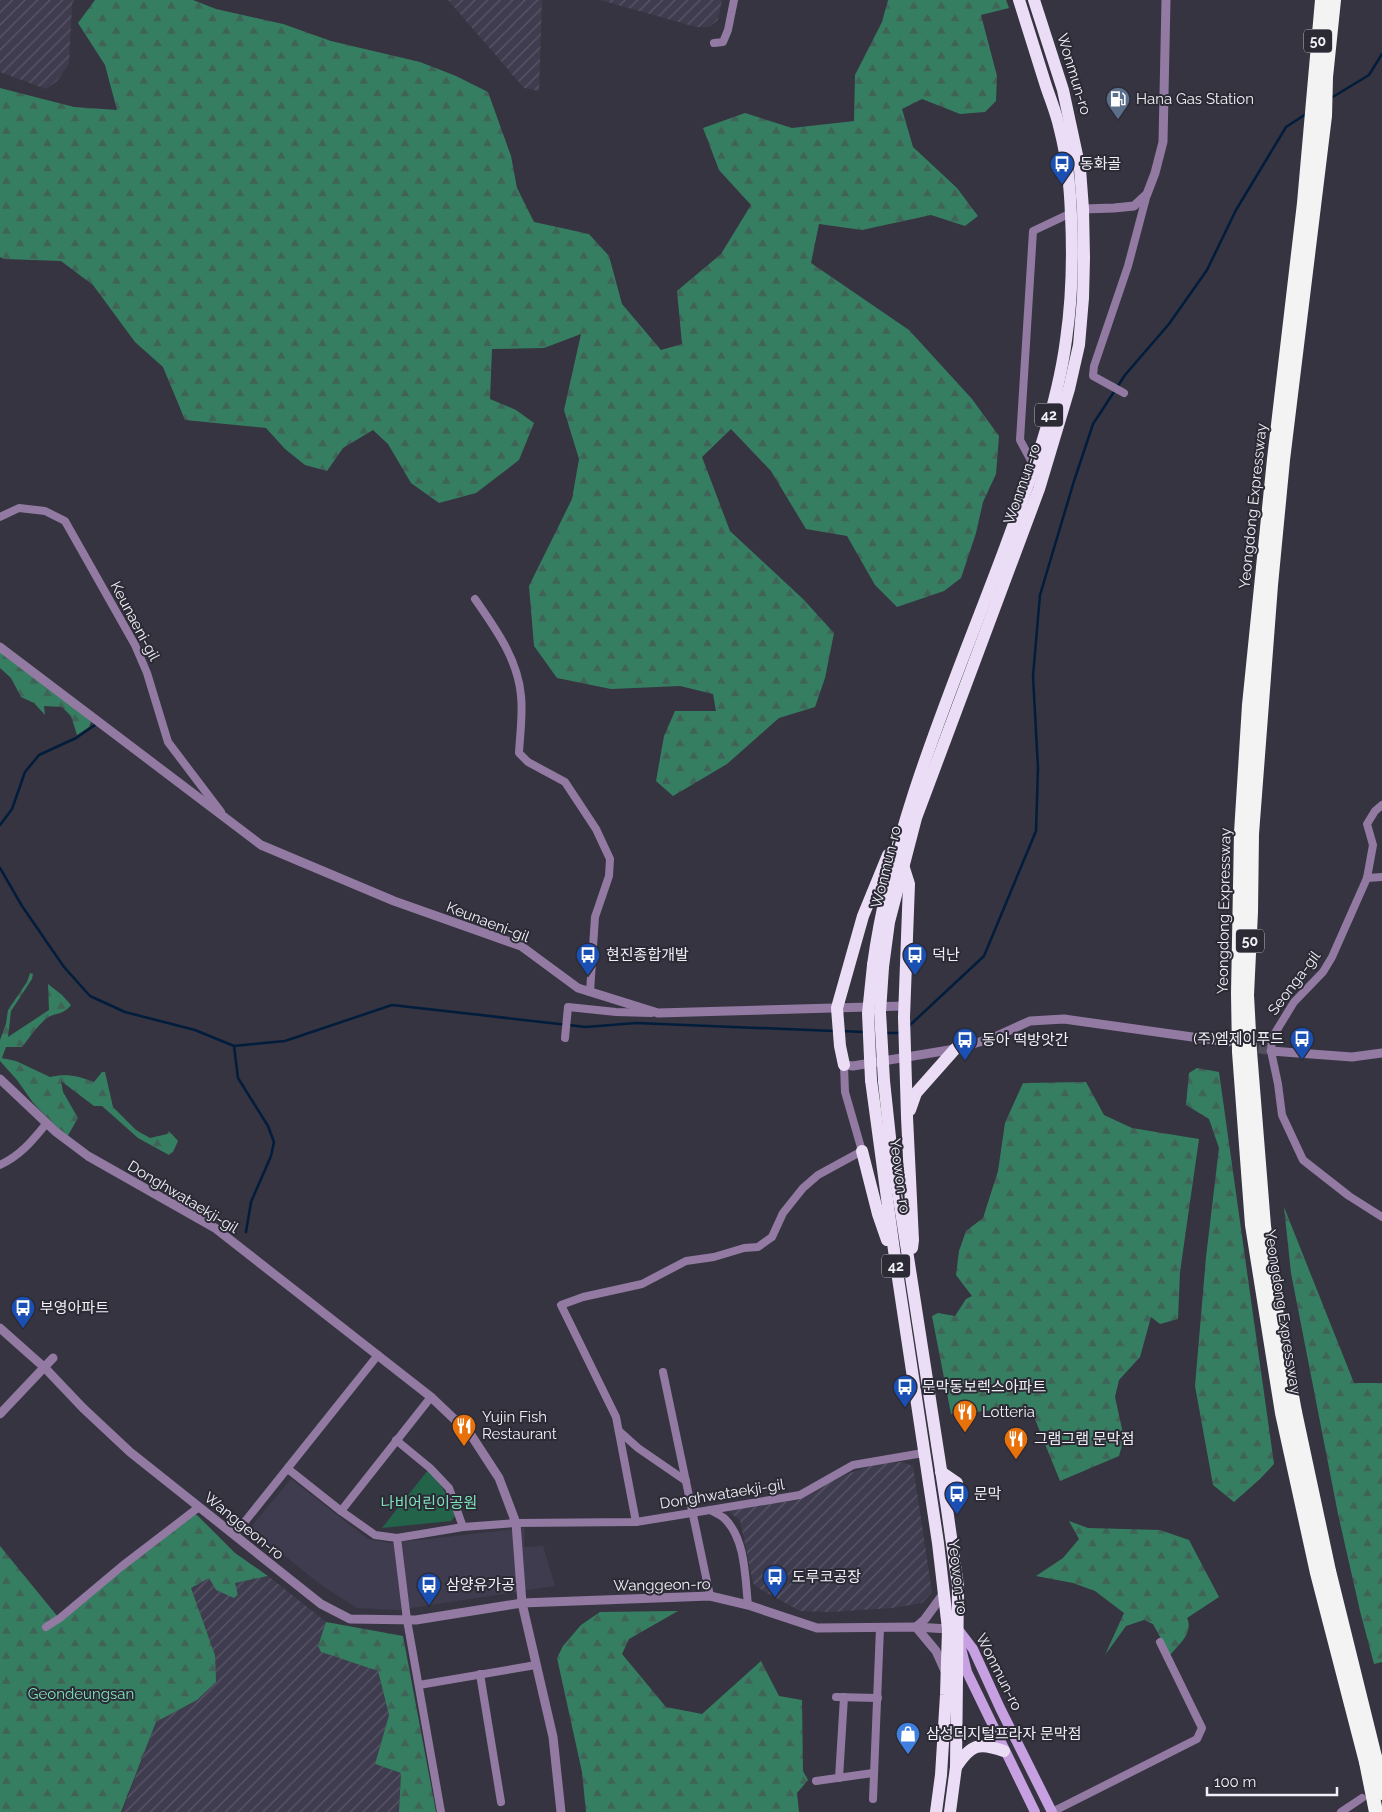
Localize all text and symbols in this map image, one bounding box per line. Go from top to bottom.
road number: 50 [1304,29,1332,52]
street label: Wonmun-ro [1053,31,1095,117]
fuel station icon: Hana Gas Station [1105,86,1131,120]
place label: Hana Gas Station [1136,90,1254,108]
bus stop icon: 동화골 [1049,151,1075,185]
place label: 동화골 [1080,155,1121,173]
road number: 42 [1035,404,1063,426]
street label: Yeongdong Expressway [1235,422,1271,590]
street label: Wonmun-ro [1000,441,1044,527]
street label: Keunaeni-gil [106,578,164,665]
street label: Wonmun-ro [867,824,905,910]
street label: Yeongdong Expressway [1214,828,1234,994]
street label: Keunaeni-gil [444,898,533,946]
road number: 50 [1236,929,1264,952]
bus stop icon: 현진종합개발 [575,942,601,976]
bus stop icon: 덕난 [902,942,928,976]
place label: 현진종합개발 [606,946,689,964]
place label: 덕난 [932,946,960,964]
street label: Seonga-gil [1264,947,1325,1019]
bus stop icon: (주)엠제이푸드 [1289,1026,1315,1060]
bus stop icon: 동아 떡방앗간 [952,1027,978,1061]
place label: (주)엠제이푸드 [1193,1030,1284,1048]
place label: 동아 떡방앗간 [982,1031,1069,1049]
street label: Yeowon-ro [886,1137,914,1215]
street label: Donghwataekji-gil [124,1157,242,1238]
street label: Yeongdong Expressway [1261,1228,1305,1396]
road number: 42 [882,1254,910,1278]
bus stop icon: 부영아파트 [10,1295,36,1329]
place label: 부영아파트 [40,1299,109,1317]
bus stop icon: 문막동보렉스아파트 [892,1374,918,1408]
place label: 문막동보렉스아파트 [922,1378,1046,1396]
restaurant icon: Lotteria [952,1399,978,1433]
place label: Lotteria [982,1403,1035,1421]
place label: Yujin Fish Restaurant [482,1408,557,1443]
restaurant icon: Yujin Fish Restaurant [451,1413,477,1447]
restaurant icon: 그램그램 문막점 [1003,1426,1029,1460]
place label: 그램그램 문막점 [1034,1430,1134,1448]
street label: Donghwataekji-gil [658,1475,786,1513]
bus stop icon: 문막 [944,1481,970,1515]
place label: 문막 [974,1485,1002,1503]
street label: Wanggeon-ro [201,1488,287,1564]
park label: 나비어린이공원 [381,1494,477,1512]
street label: Yeowon-ro [944,1538,972,1616]
bus stop icon: 도루코공장 [762,1564,788,1598]
place label: 도루코공장 [792,1568,861,1586]
bus stop icon: 삼양유가공 [416,1572,442,1606]
street label: Wanggeon-ro [613,1575,711,1595]
place label: 삼양유가공 [446,1576,515,1594]
street label: Wonmun-ro [972,1630,1026,1714]
park label: Geondeungsan [28,1685,134,1703]
shop icon: 삼성디지털프라자 문막점 [895,1721,921,1755]
place label: 삼성디지털프라자 문막점 [926,1725,1082,1743]
scale bar [1207,1764,1337,1796]
text: 100 m [1214,1773,1256,1791]

